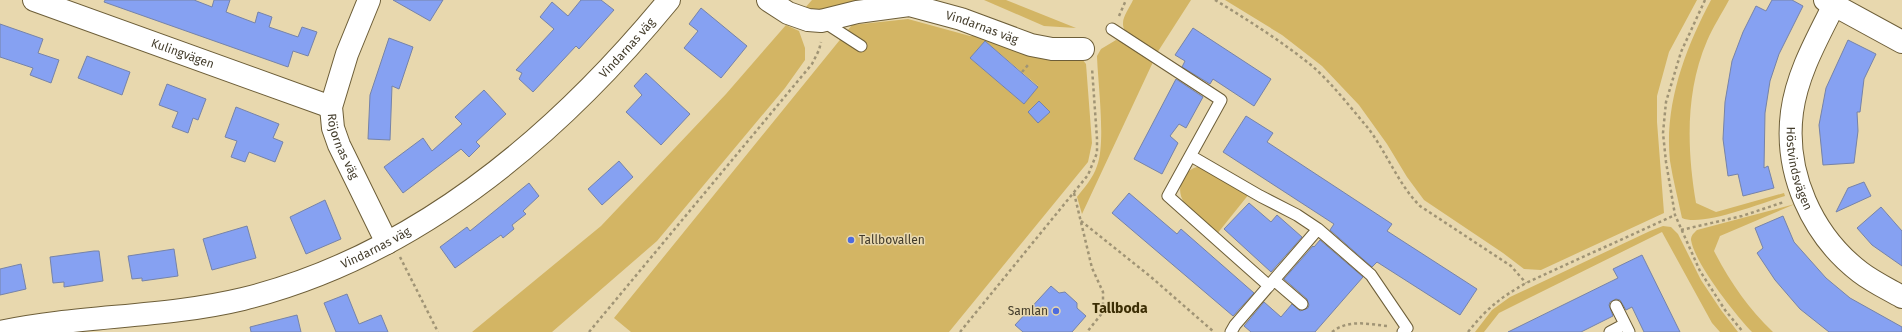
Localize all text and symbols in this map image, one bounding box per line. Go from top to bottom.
street label: Vindarnas väg [944,8,1021,47]
street label: Vindarnas väg [596,15,658,81]
street label: Kulingvägen [149,36,216,71]
street label: Röjornas väg [325,113,362,182]
street label: Höstvindsvägen [1784,126,1815,213]
street label: Vindarnas väg [339,224,414,271]
place label: Tallbovallen [859,233,925,247]
marker: Tallbovallen [846,235,856,245]
district label: Tallboda [1092,300,1148,317]
place label: Samlan [1008,304,1048,318]
marker: Samlan [1051,306,1061,316]

